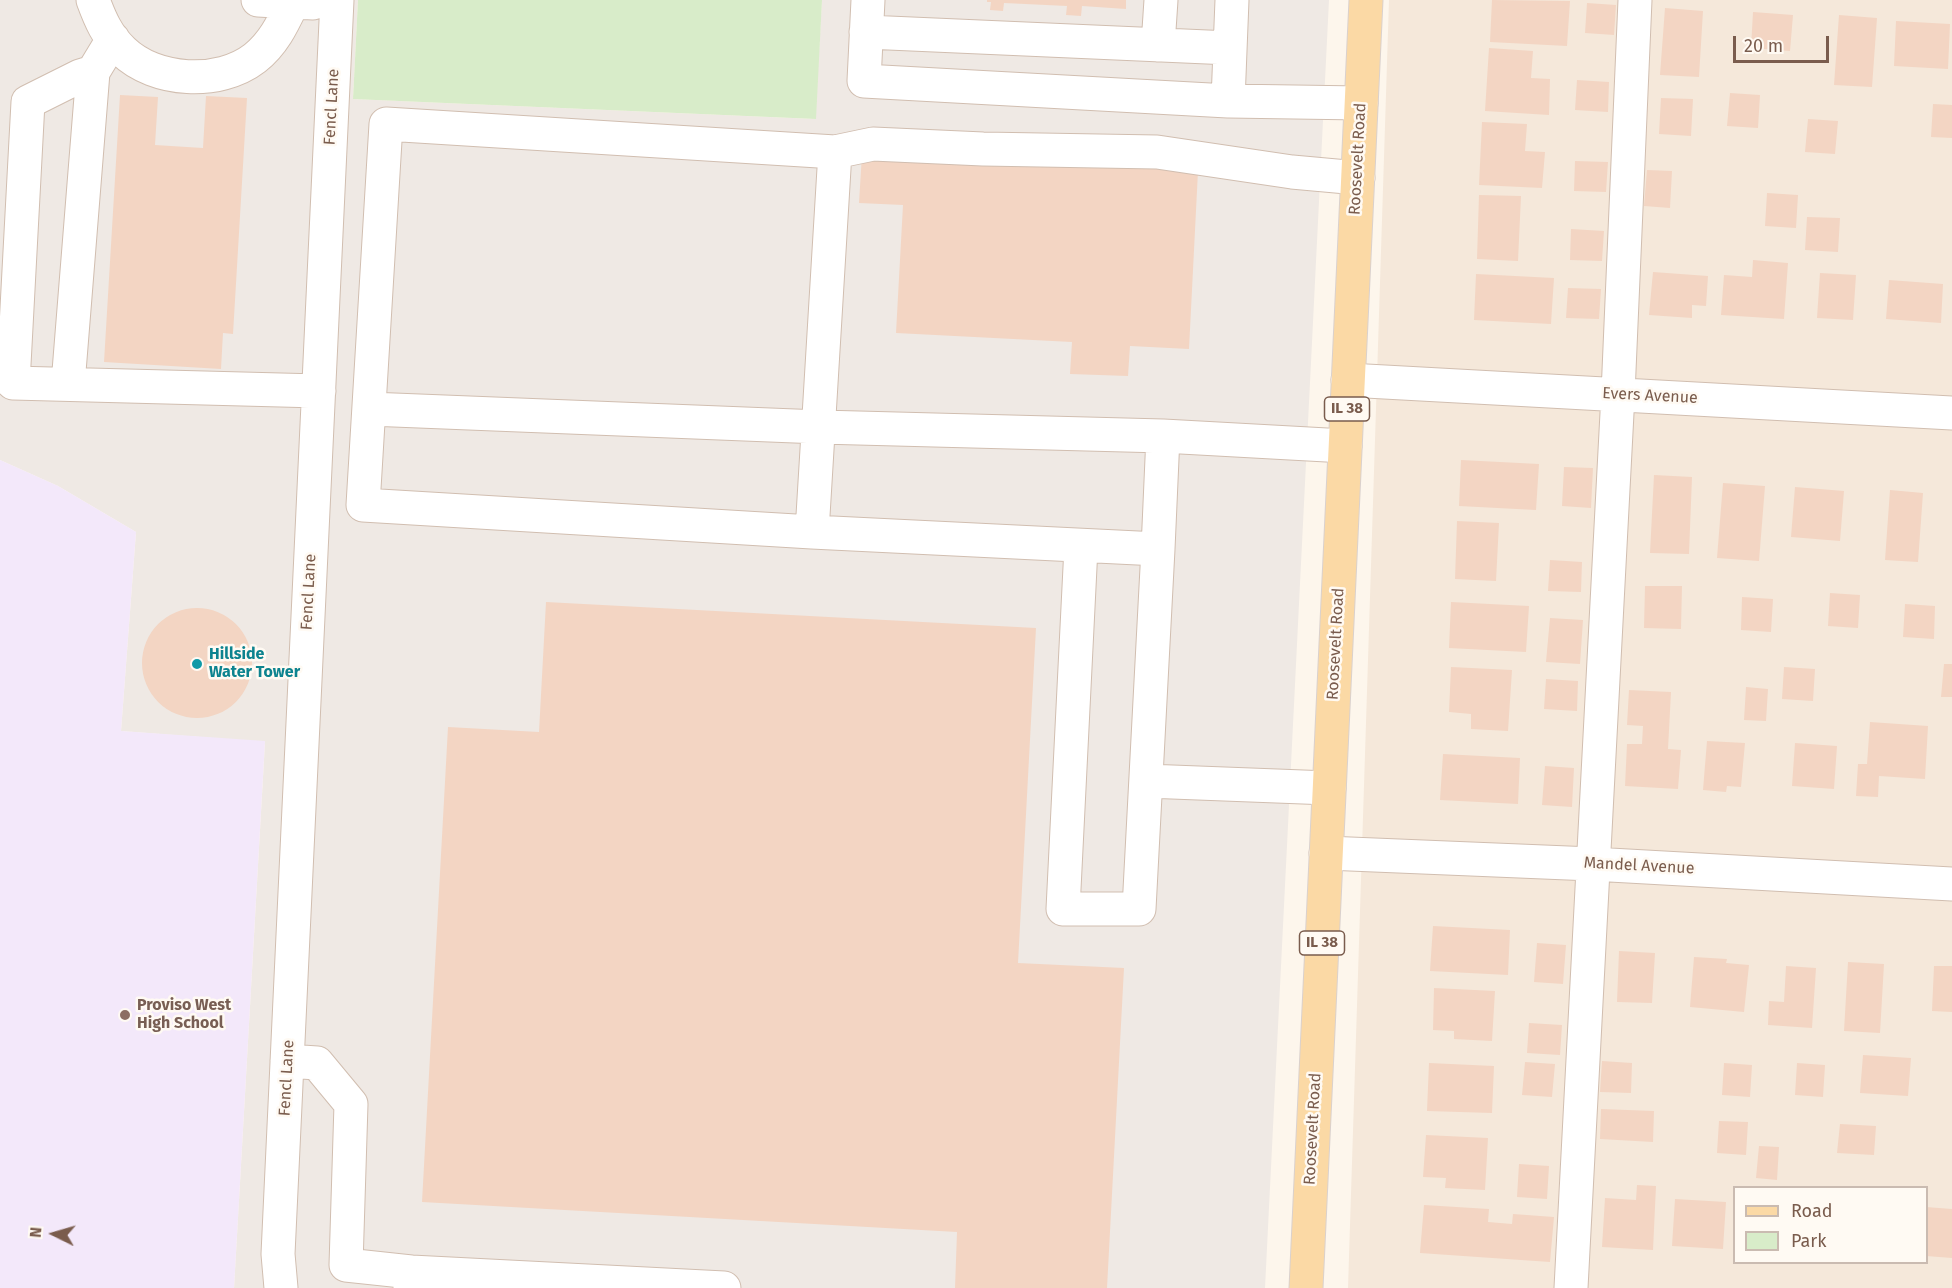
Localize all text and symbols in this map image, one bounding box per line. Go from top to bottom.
scale bar [1736,24,1832,62]
text: 20 m [1744,35,1783,57]
street label: Fencl Lane [320,68,344,146]
street label: Roosevelt Road [1345,102,1371,216]
street label: Evers Avenue [1602,384,1698,408]
road number: IL 38 [1324,397,1370,421]
street label: Fencl Lane [297,553,321,631]
street label: Roosevelt Road [1323,587,1349,701]
place label: Hillside Water Tower [209,645,300,683]
marker: Hillside Water Tower [190,657,204,671]
street label: Mandel Avenue [1583,854,1695,878]
road number: IL 38 [1300,931,1344,955]
place label: Proviso West High School [137,996,231,1034]
marker: Proviso West High School [118,1008,132,1022]
street label: Fencl Lane [275,1039,299,1117]
street label: Roosevelt Road [1300,1072,1326,1186]
legend [1733,1186,1928,1264]
text: Road [1791,1200,1833,1222]
north arrow [24,1204,84,1264]
text: N [26,1226,45,1239]
text: Park [1791,1230,1826,1252]

